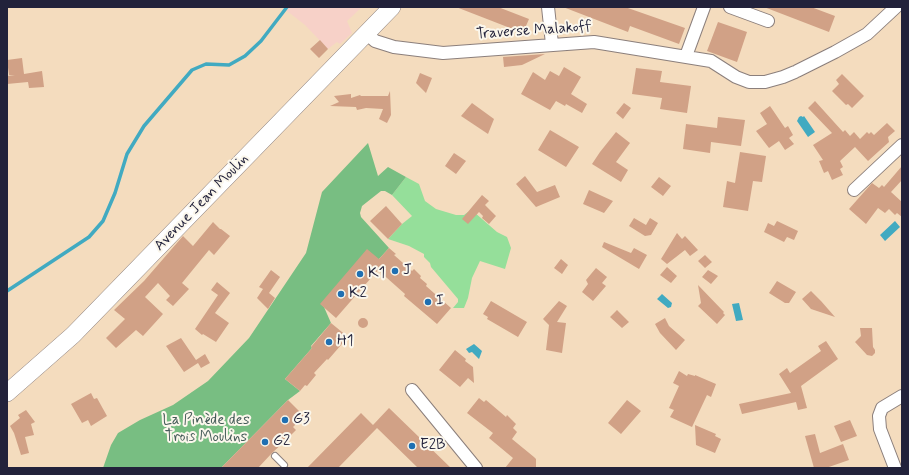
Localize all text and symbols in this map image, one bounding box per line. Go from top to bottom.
street label: Traverse Malakoff [476,18,592,44]
street label: Avenue Jean Moulin [151,151,253,255]
place label: J [403,262,412,280]
place label: K1 [368,265,385,283]
marker: J [390,266,400,276]
marker: K1 [355,269,365,279]
place label: K2 [349,285,367,303]
marker: K2 [336,289,346,299]
place label: I [436,293,444,311]
marker: I [423,297,433,307]
place label: H1 [337,333,353,351]
marker: H1 [324,337,334,347]
place label: G3 [293,411,310,429]
park label: La Pinède des Trois Moulins [162,412,250,447]
marker: G3 [280,415,290,425]
place label: G2 [273,433,290,451]
marker: G2 [260,437,270,447]
place label: E2B [420,437,446,455]
marker: E2B [407,441,417,451]

